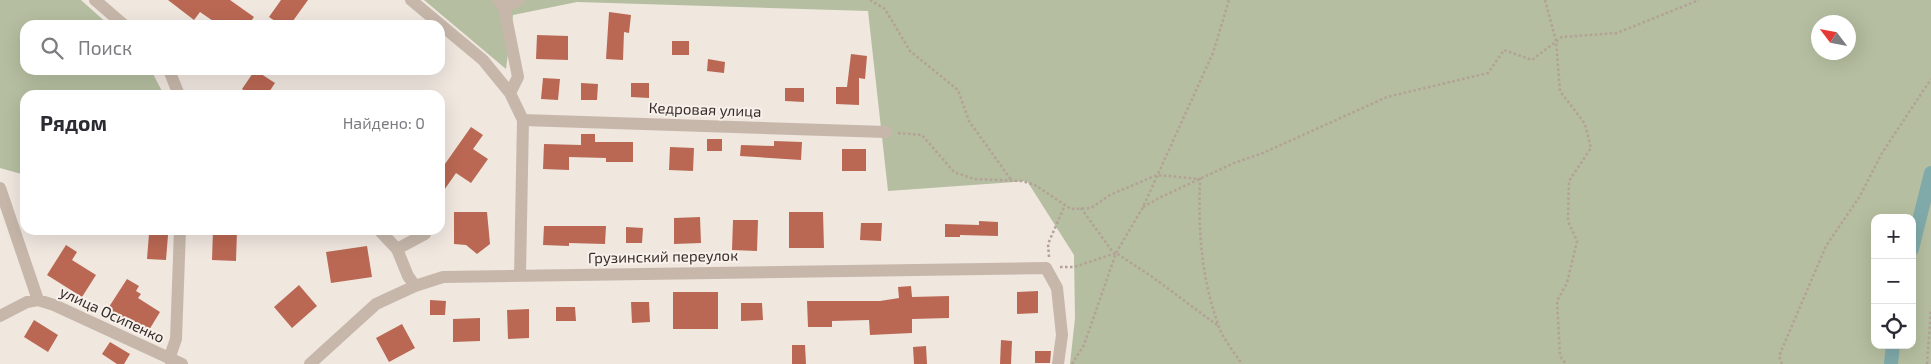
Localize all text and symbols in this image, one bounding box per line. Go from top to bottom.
north arrow [1811,15,1856,60]
search box [20,20,445,75]
icon: search [38,34,66,62]
text: Поиск [78,36,132,59]
street label: Кедровая улица [648,98,762,121]
text: Рядом [40,110,107,135]
text: Найдено: 0 [343,113,425,132]
map controls [1871,214,1916,349]
button: + [1871,214,1916,259]
street label: Грузинский переулок [588,246,738,267]
button: − [1871,259,1916,304]
street label: улица Осипенко [57,282,168,347]
button: locate [1871,304,1916,349]

